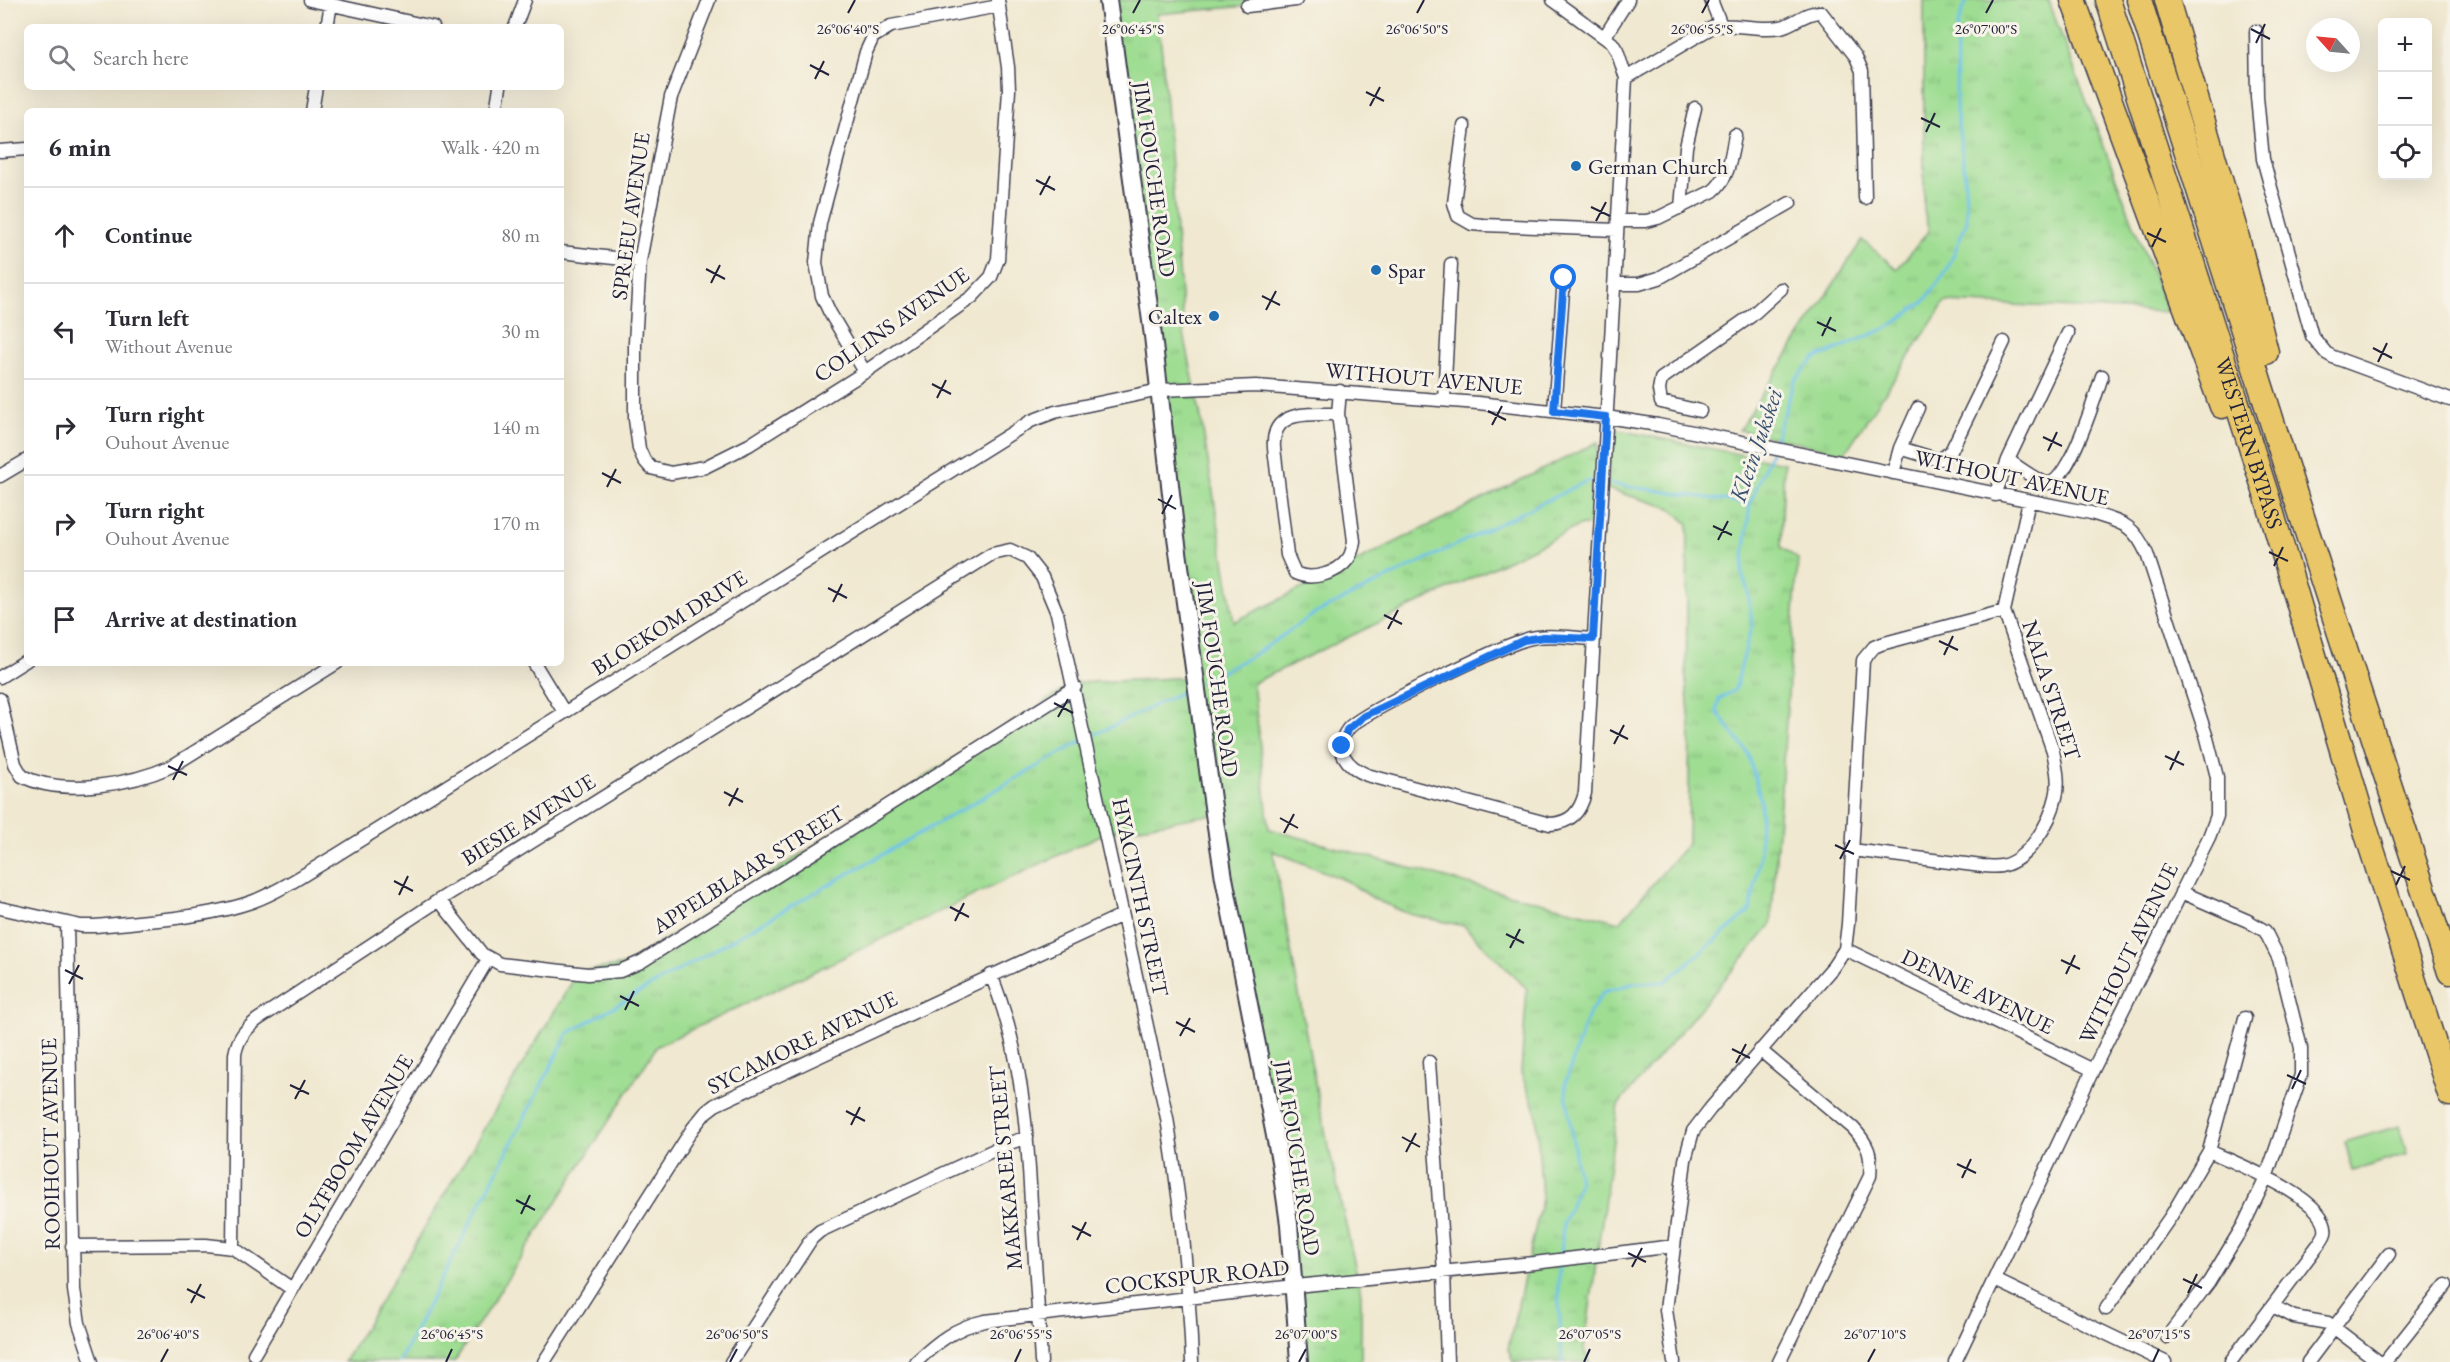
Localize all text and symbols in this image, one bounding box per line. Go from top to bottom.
north arrow [2306,18,2360,72]
map controls [2378,18,2432,180]
button: + [2378,18,2432,72]
text: 26°06'40"S [817,19,879,38]
text: 26°06'45"S [1102,19,1164,38]
text: 26°06'50"S [1386,19,1448,38]
text: 26°06'55"S [1671,19,1733,38]
text: 26°07'00"S [1955,19,2017,38]
search box [24,24,564,90]
icon: search [45,41,78,74]
text: Search here [93,43,188,72]
button: − [2378,72,2432,126]
street label: JIM FOUCHE ROAD [1126,77,1183,279]
button: locate [2378,126,2432,180]
text: 6 min [48,130,111,164]
street label: SPREEU AVENUE [604,130,657,302]
text: Walk · 420 m [441,134,540,160]
place label: German Church [1588,152,1728,181]
marker: German Church [1569,159,1583,173]
icon: ahead [48,219,81,252]
text: Continue [105,221,192,250]
text: 80 m [501,222,540,248]
place label: Spar [1388,256,1426,285]
street label: COLLINS AVENUE [808,260,975,389]
marker: Spar [1369,263,1383,277]
route start [1550,264,1576,290]
place label: Caltex [1148,302,1203,331]
text: Turn left [105,304,189,333]
marker: Caltex [1207,309,1221,323]
icon: left [48,315,81,348]
text: 30 m [501,318,540,344]
text: Without Avenue [105,333,233,359]
street label: WESTERN BYPASS [2208,354,2290,532]
street label: WITHOUT AVENUE [1324,355,1524,402]
water label: Klein Jukskei [1721,383,1790,507]
text: Turn right [105,400,204,429]
icon: right [48,411,81,444]
text: 140 m [492,414,540,440]
text: Ouhout Avenue [105,429,229,455]
street label: WITHOUT AVENUE [1912,443,2112,512]
text: Turn right [105,496,204,525]
icon: right [48,507,81,540]
text: 170 m [492,510,540,536]
text: Ouhout Avenue [105,525,229,551]
street label: BLOEKOM DRIVE [586,563,752,682]
street label: JIM FOUCHE ROAD [1189,577,1246,779]
icon: arrive [48,603,81,636]
text: Arrive at destination [105,605,297,634]
street label: NALA STREET [2015,617,2088,764]
route end [1328,732,1354,758]
street label: BIESIE AVENUE [456,767,601,872]
street label: HYACINTH STREET [1105,795,1176,999]
street label: APPELBLAAR STREET [646,798,850,941]
street label: WITHOUT AVENUE [2072,858,2185,1048]
street label: DENNE AVENUE [1897,942,2059,1041]
street label: SYCAMORE AVENUE [702,984,902,1101]
street label: ROOIHOUT AVENUE [34,1038,67,1250]
street label: OLYFBOOM AVENUE [287,1049,420,1244]
street label: JIM FOUCHE ROAD [1267,1056,1327,1258]
street label: MAKKAREE STREET [982,1064,1029,1272]
street label: COCKSPUR ROAD [1103,1252,1291,1301]
text: 26°06'40"S [137,1324,199,1343]
text: 26°06'45"S [421,1324,483,1343]
text: 26°06'50"S [706,1324,768,1343]
text: 26°06'55"S [990,1324,1052,1343]
text: 26°07'00"S [1275,1324,1337,1343]
text: 26°07'05"S [1559,1324,1621,1343]
text: 26°07'10"S [1844,1324,1906,1343]
text: 26°07'15"S [2128,1324,2190,1343]

